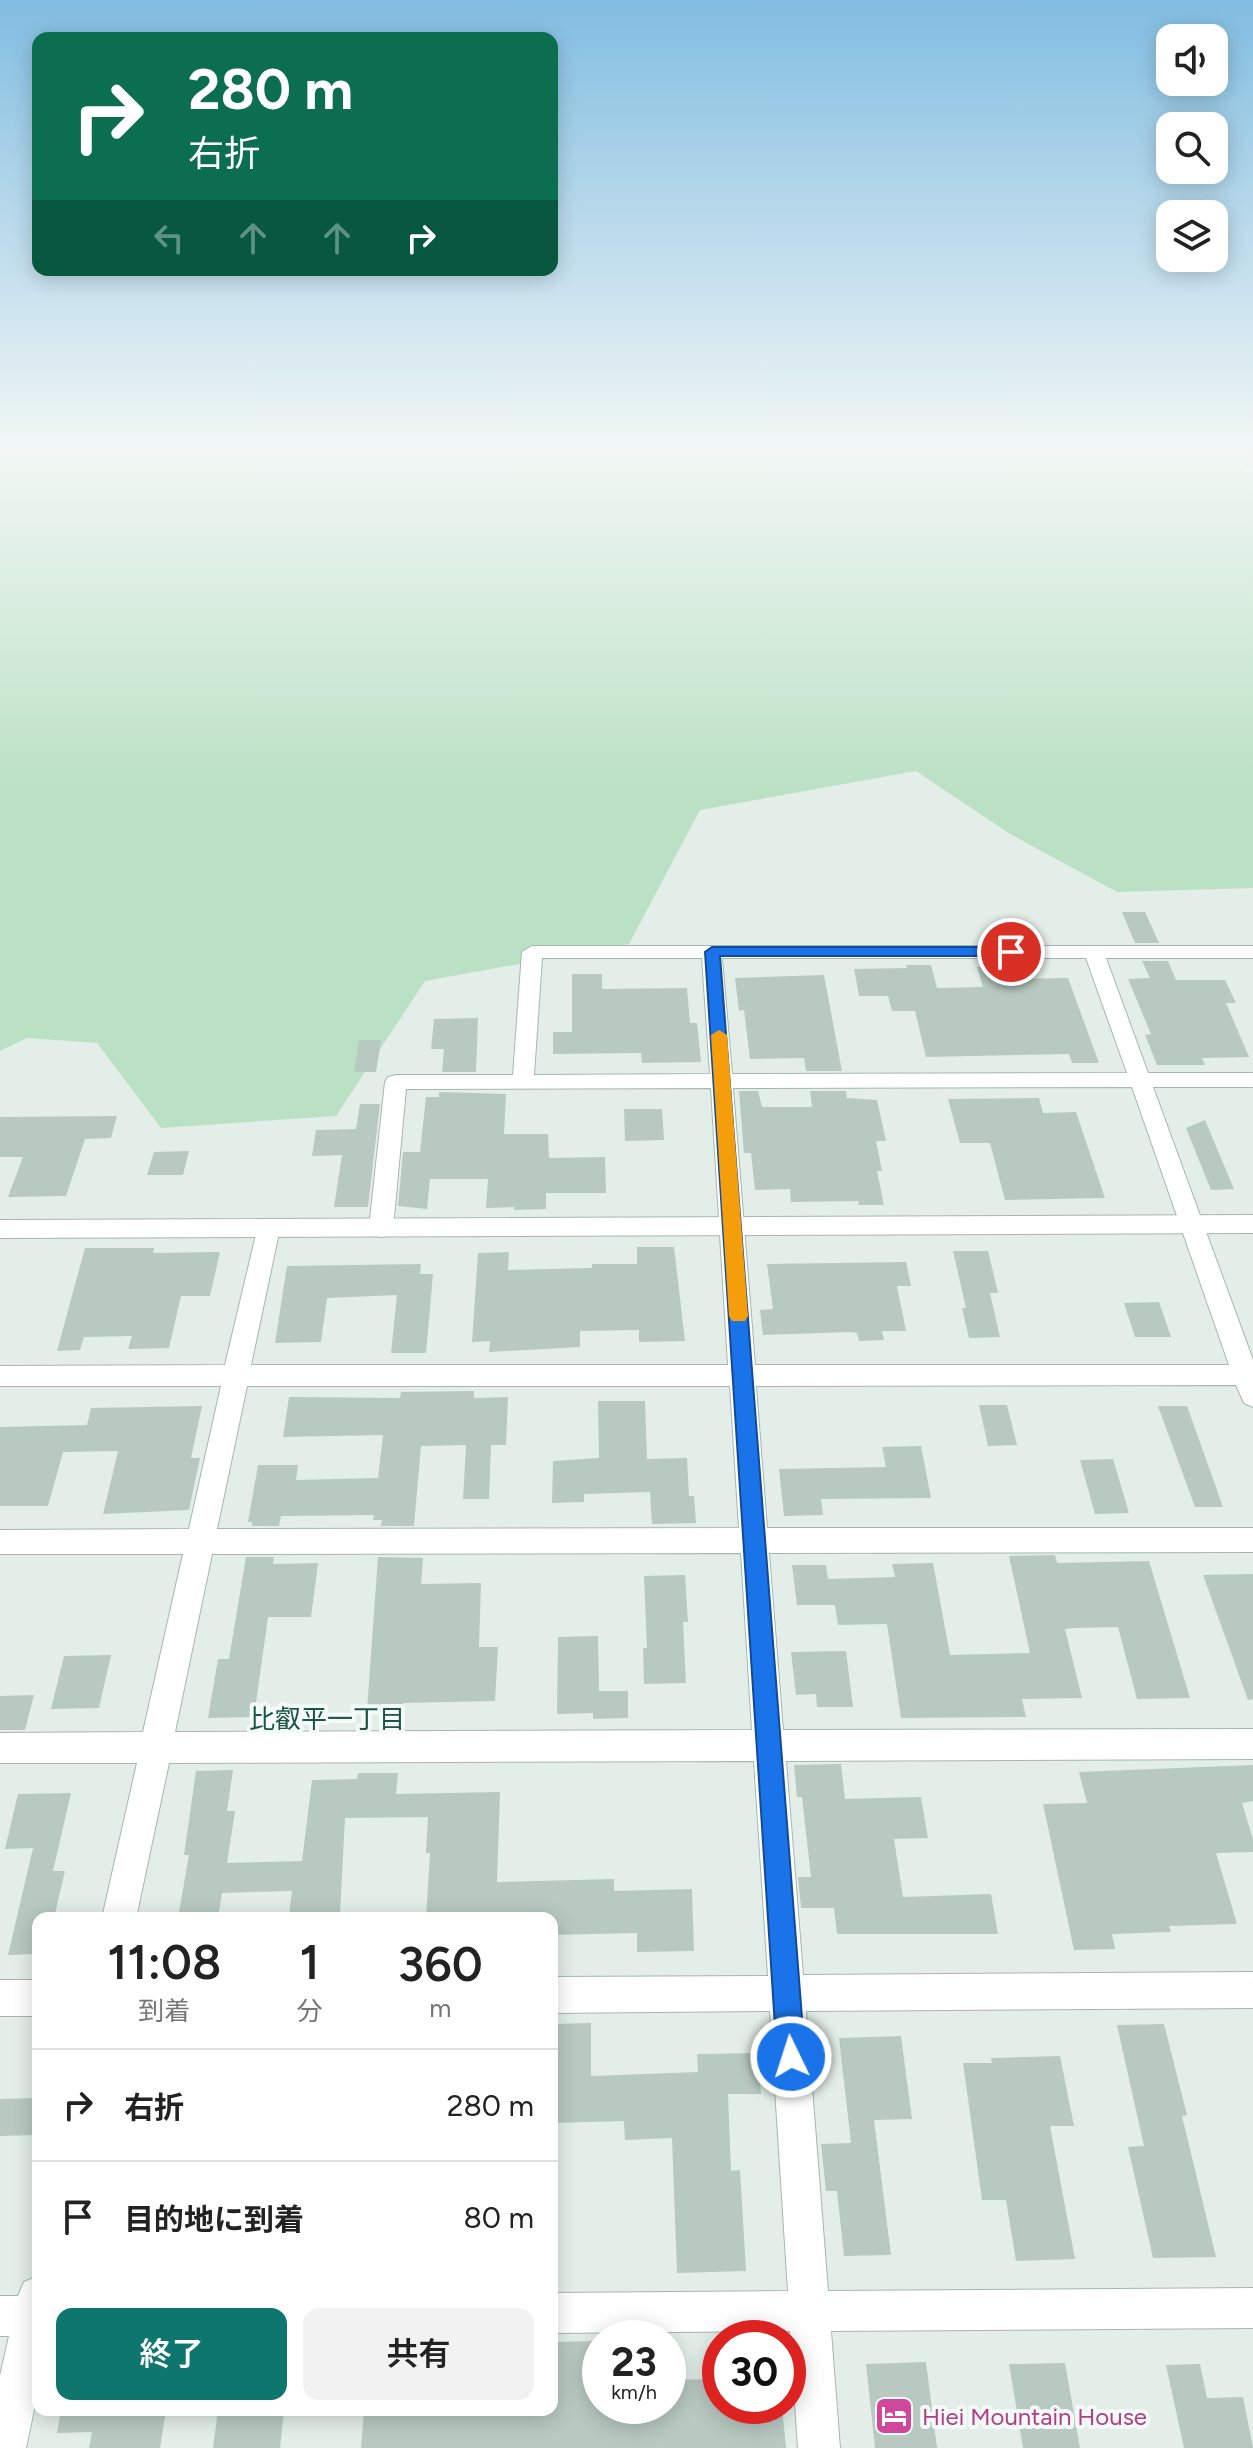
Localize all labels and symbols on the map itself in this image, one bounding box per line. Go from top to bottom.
pin [977,918,1045,986]
district label: 比叡平一丁目 [249,1703,405,1735]
position arrow [749,2015,833,2099]
speed limit sign: 30 [702,2320,806,2424]
hotel icon: Hiei Mountain House [873,2395,915,2437]
place label: Hiei Mountain House [922,2402,1147,2431]

